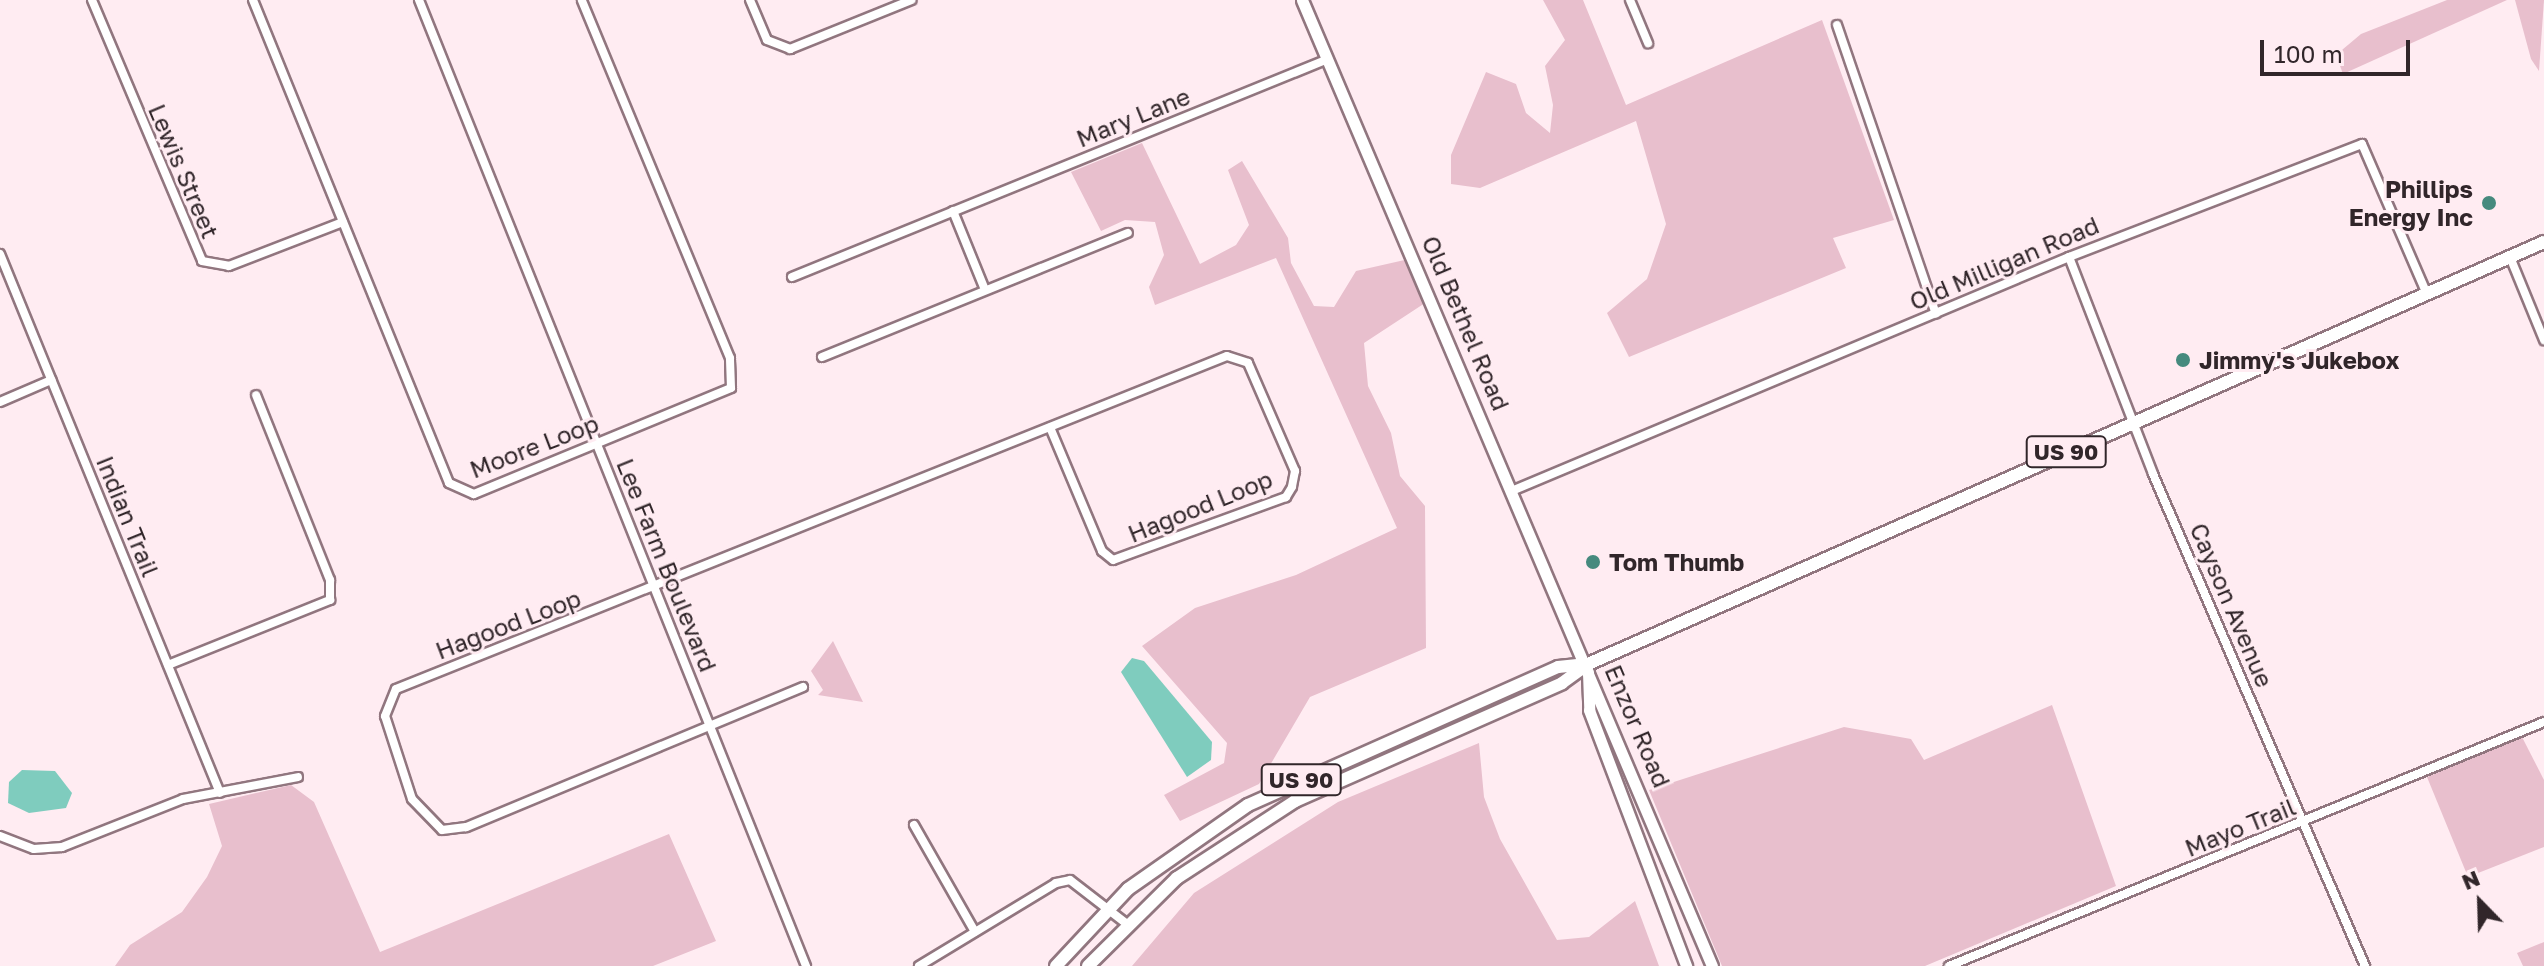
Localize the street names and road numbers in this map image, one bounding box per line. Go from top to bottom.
street label: Mary Lane [1072,81,1194,153]
street label: Lewis Street [143,100,225,242]
street label: Old Milligan Road [1905,210,2103,316]
street label: Old Bethel Road [1416,231,1516,415]
street label: Moore Loop [466,408,602,484]
road number: US 90 [2024,434,2108,470]
street label: Indian Trail [91,452,165,580]
street label: Lee Farm Boulevard [611,454,723,676]
street label: Hagood Loop [1124,464,1276,548]
street label: Cayson Avenue [2184,519,2280,691]
street label: Hagood Loop [431,583,585,665]
street label: Enzor Road [1599,660,1677,792]
road number: US 90 [1259,762,1343,798]
street label: Mayo Trail [2181,792,2299,862]

